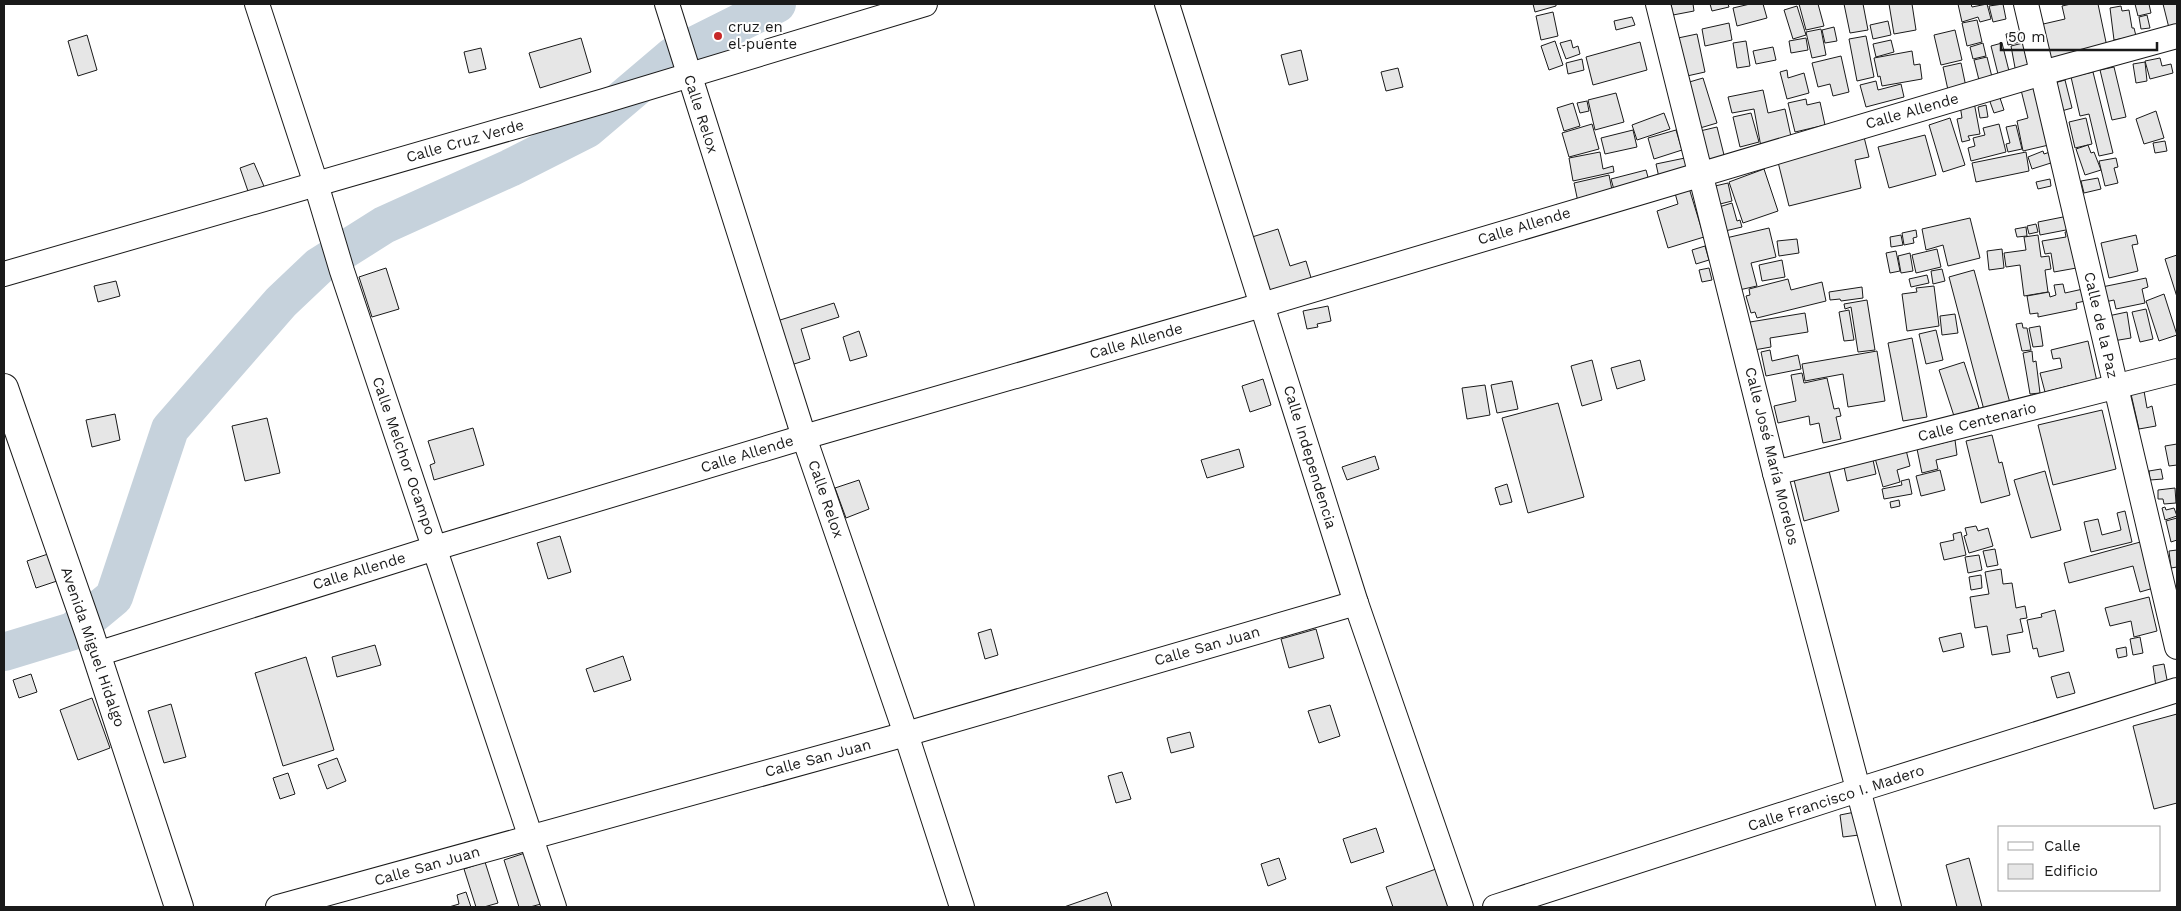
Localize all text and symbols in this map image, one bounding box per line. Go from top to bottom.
place label: cruz en el puente [728,18,797,53]
scale bar [2001,20,2157,52]
text: 50 m [2008,28,2045,46]
marker: cruz en el puente [712,30,724,42]
street label: Calle Relox [680,73,722,155]
street label: Calle Allende [1863,89,1961,133]
street label: Calle Cruz Verde [404,116,526,166]
street label: Calle Allende [1475,203,1573,249]
street label: Calle de la Paz [2080,270,2122,380]
street label: Calle Allende [1087,319,1185,363]
street label: Calle José María Morelos [1741,365,1803,547]
street label: Calle Melchor Ocampo [368,375,440,537]
street label: Calle Independencia [1280,383,1341,531]
street label: Calle Centenario [1916,399,2038,445]
street label: Calle Allende [698,431,796,477]
street label: Calle Relox [804,458,848,540]
street label: Calle Allende [310,548,408,594]
street label: Avenida Miguel Hidalgo [57,565,129,729]
street label: Calle San Juan [1152,622,1262,670]
street label: Calle San Juan [763,735,873,781]
street label: Calle Francisco I. Madero [1745,761,1927,835]
legend [1998,826,2161,891]
text: Calle [2044,837,2081,855]
street label: Calle San Juan [372,842,482,890]
text: Edificio [2044,862,2098,880]

